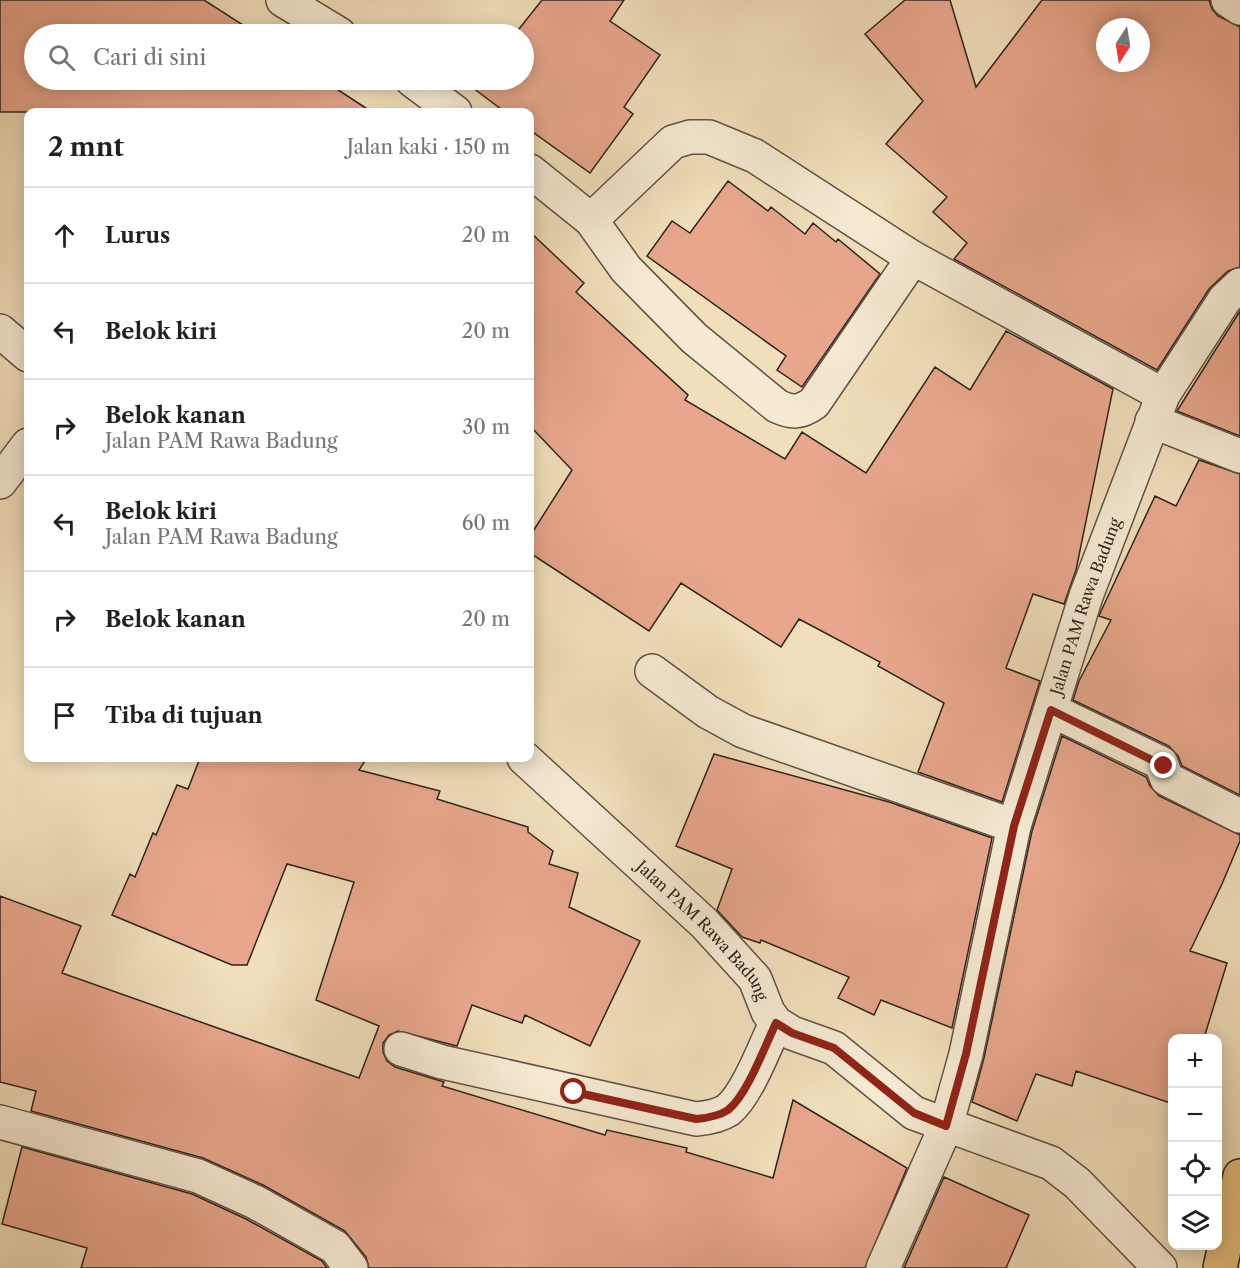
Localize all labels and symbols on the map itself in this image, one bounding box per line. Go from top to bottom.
north arrow [1096,18,1150,72]
street label: Jalan PAM Rawa Badung [1045,514,1125,700]
route end [1150,752,1176,778]
street label: Jalan PAM Rawa Badung [630,854,773,1004]
route start [560,1078,586,1104]

